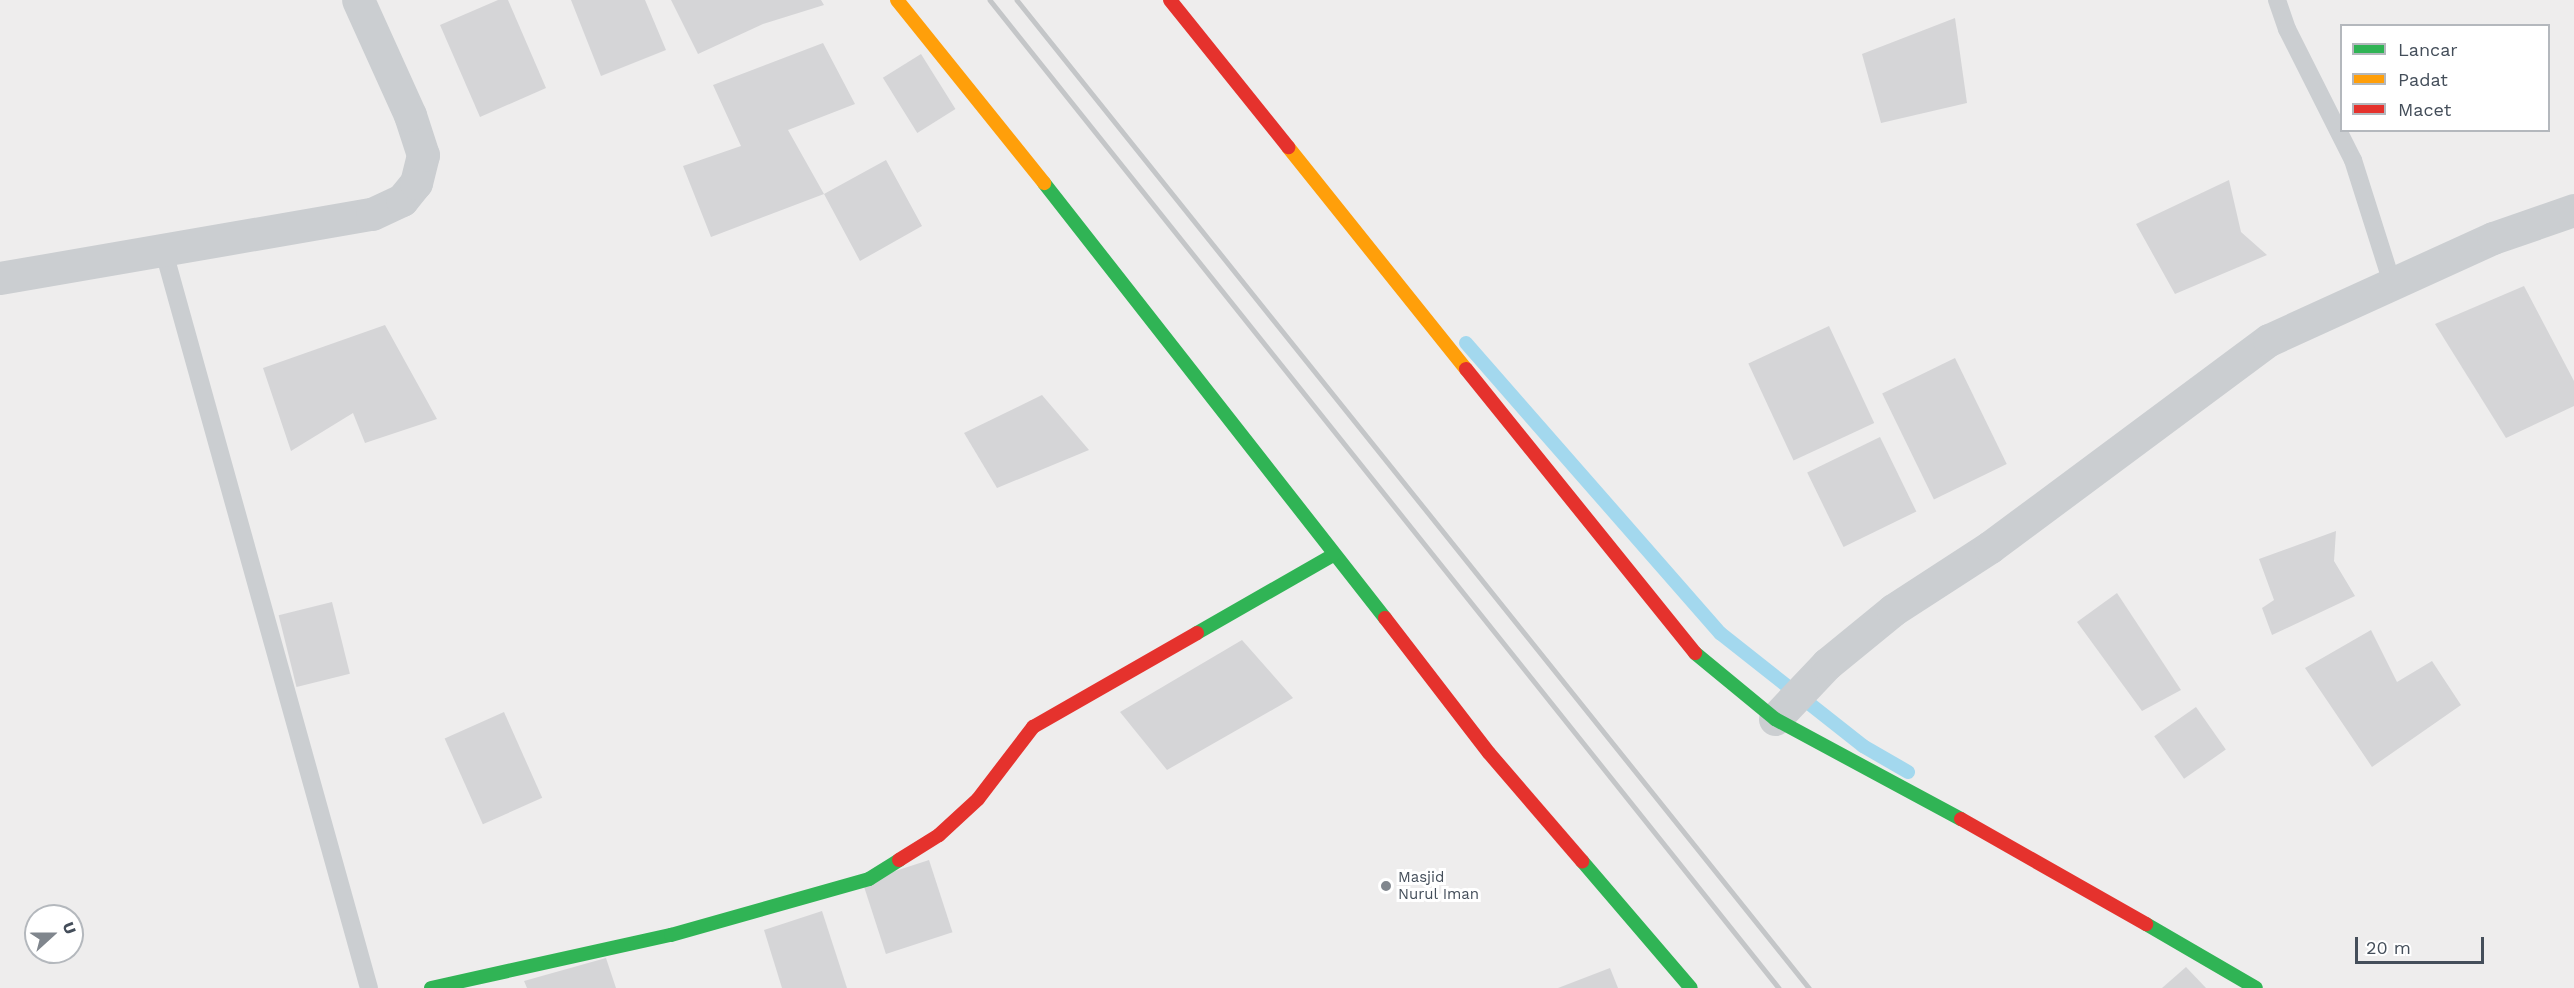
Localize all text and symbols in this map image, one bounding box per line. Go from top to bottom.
legend [2340,24,2550,132]
text: Lancar [2398,39,2458,60]
text: Padat [2398,69,2448,90]
text: Macet [2398,99,2451,120]
place label: Masjid Nurul Iman [1398,868,1480,903]
marker: Masjid Nurul Iman [1379,879,1393,893]
north arrow [24,904,84,964]
text: U [58,919,80,937]
scale bar [2358,925,2487,963]
text: 20 m [2366,937,2411,958]

